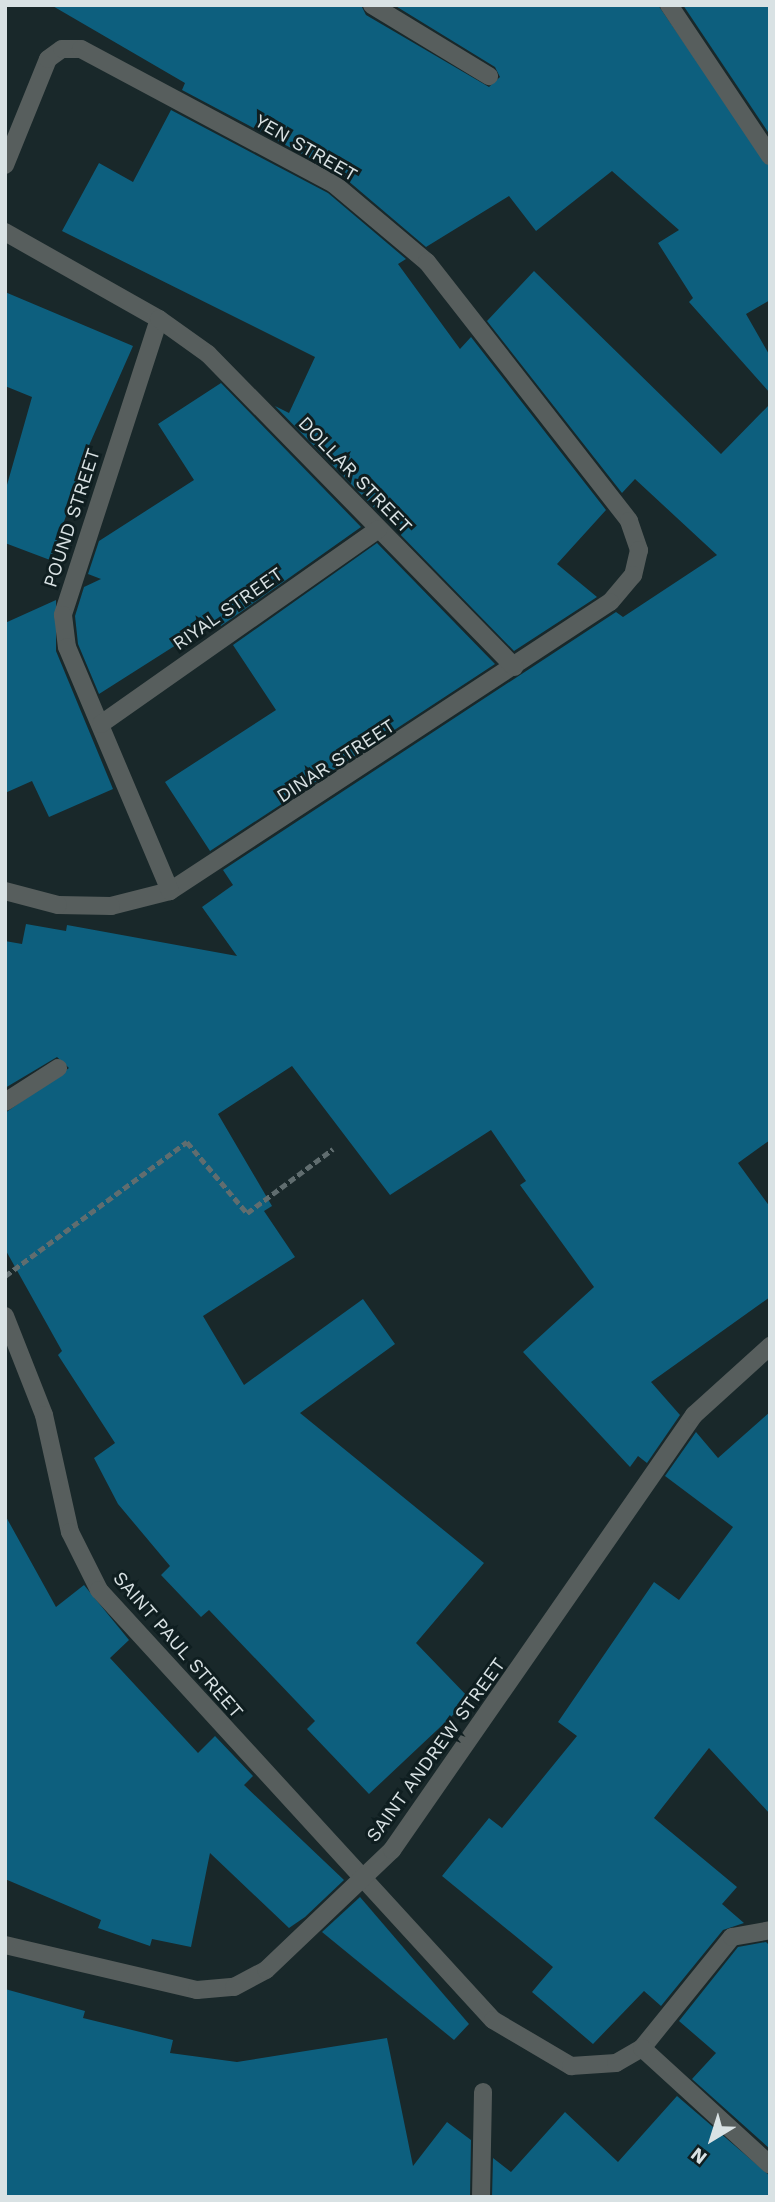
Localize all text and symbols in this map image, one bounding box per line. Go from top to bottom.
street label: YEN STREET [251,110,361,186]
street label: DOLLAR STREET [293,412,417,538]
street label: POUND STREET [39,446,105,590]
street label: RIYAL STREET [168,562,288,656]
street label: DINAR STREET [273,714,399,808]
street label: SAINT PAUL STREET [108,1567,248,1723]
street label: SAINT ANDREW STREET [361,1653,511,1847]
north arrow [677,2104,747,2174]
text: N [686,2143,711,2169]

